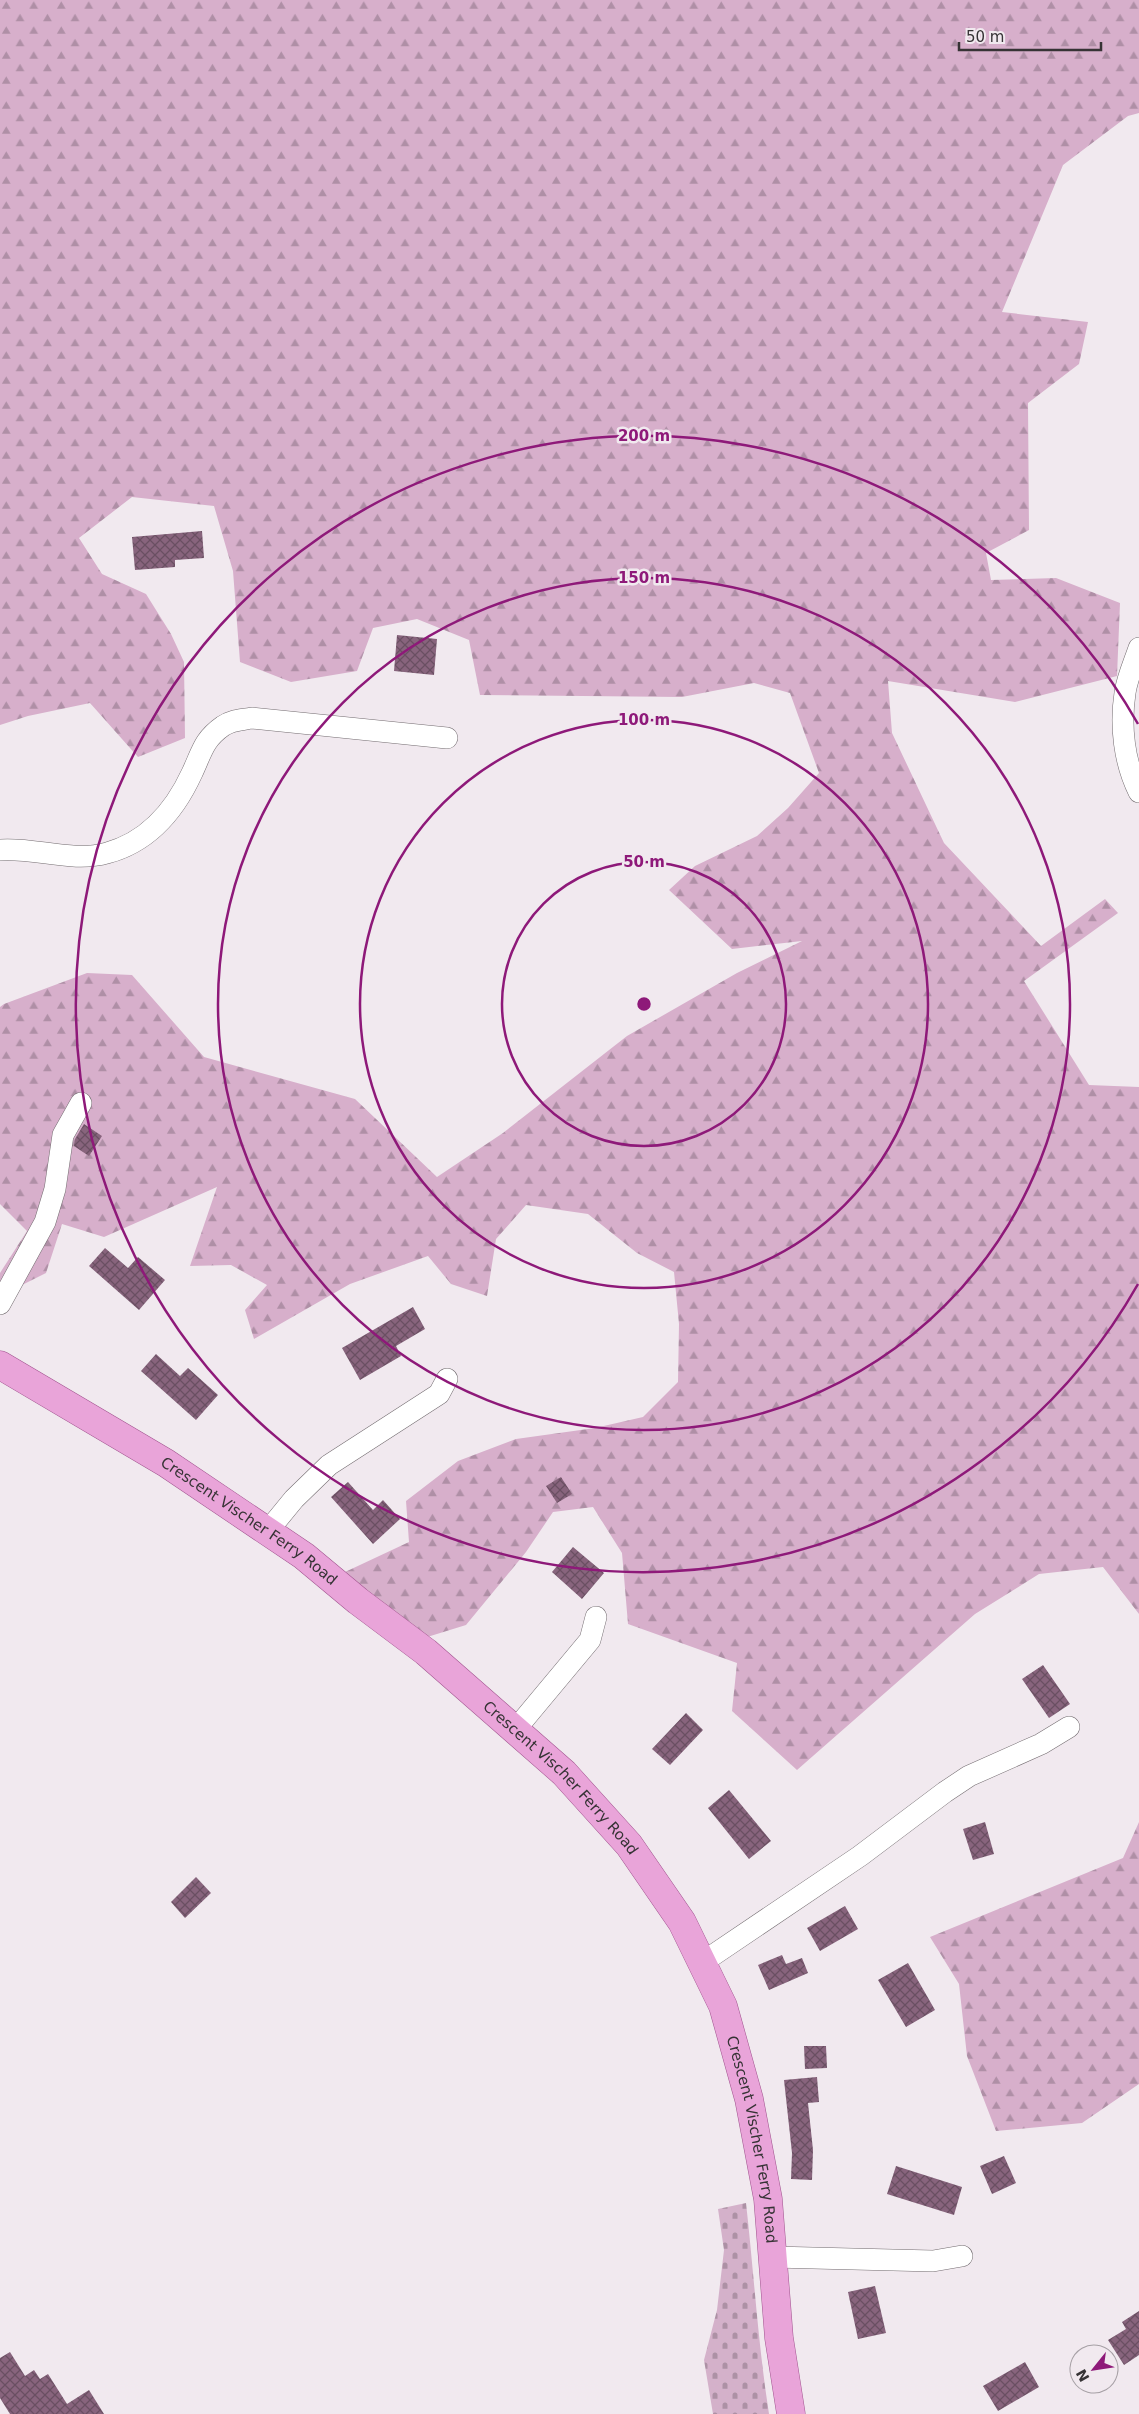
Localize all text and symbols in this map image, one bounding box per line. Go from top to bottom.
scale bar [959,20,1102,52]
text: 50 m [966,28,1004,46]
text: 200 m [618,427,670,445]
text: 150 m [618,569,670,587]
text: 100 m [618,711,670,729]
text: 50 m [623,853,665,871]
centre of rings [635,995,653,1013]
street label: Crescent Vischer Ferry Road [157,1453,341,1589]
street label: Crescent Vischer Ferry Road [479,1697,642,1858]
street label: Crescent Vischer Ferry Road [723,2034,780,2244]
north arrow [1069,2344,1119,2394]
text: N [1073,2366,1093,2385]

